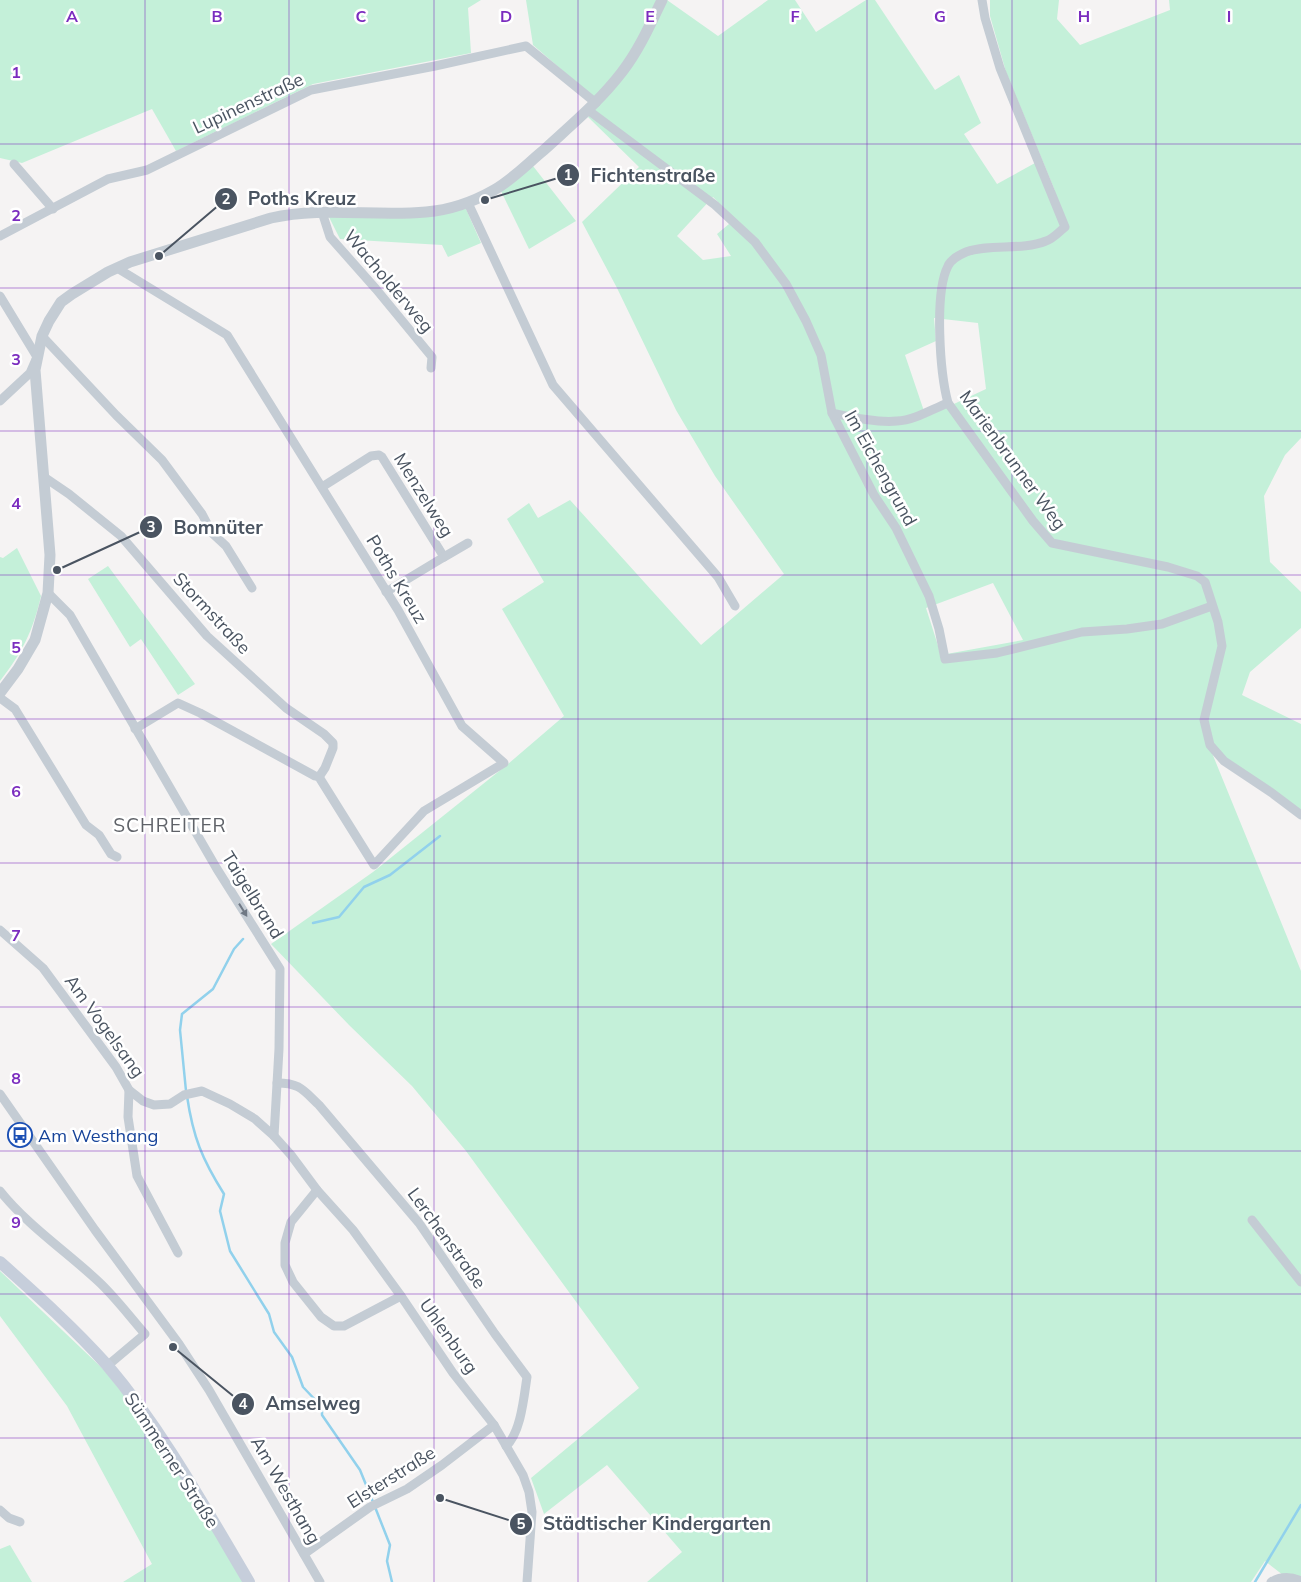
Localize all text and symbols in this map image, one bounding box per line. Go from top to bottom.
text: A [66,6,78,26]
text: B [211,6,223,26]
text: C [356,6,367,26]
text: D [500,6,512,26]
text: E [645,6,655,26]
text: F [790,6,800,26]
text: G [934,6,946,26]
text: H [1078,6,1090,26]
text: I [1227,6,1231,26]
text: 1 [11,62,21,82]
street label: Lupinenstraße [189,67,307,139]
callout: Fichtenstraße [555,158,725,192]
text: Fichtenstraße [591,163,715,187]
text: 1 [563,165,573,184]
callout: Poths Kreuz [213,182,367,216]
text: Poths Kreuz [248,186,356,210]
text: 2 [221,189,231,208]
text: 2 [11,205,21,225]
street label: Wacholderweg [339,225,439,337]
text: 3 [11,349,21,369]
street label: Marienbrunner Weg [955,386,1071,534]
street label: Im Eichengrund [840,406,922,530]
street label: Menzelweg [389,449,459,541]
text: 4 [11,493,21,513]
callout: Bomnüter [138,510,272,544]
text: Bomnüter [173,515,263,539]
text: 3 [146,517,156,536]
street label: Poths Kreuz [362,531,432,627]
street label: Stormstraße [168,567,256,659]
text: 5 [11,637,21,657]
text: 6 [11,781,21,801]
district label: SCHREITER [113,813,227,837]
street label: Taigelbrand [217,847,289,943]
one-way arrow [238,903,248,917]
text: 7 [11,925,21,945]
street label: Am Vogelsang [60,970,150,1082]
text: 8 [11,1068,21,1088]
bus stop icon: Am Westhang [7,1122,33,1148]
place label: Am Westhang [38,1124,158,1147]
street label: Lerchenstraße [403,1183,491,1293]
text: 9 [11,1212,21,1232]
street label: Uhlenburg [415,1294,483,1378]
callout: Amselweg [230,1387,370,1421]
street label: Sümmerner Straße [120,1388,224,1532]
text: Amselweg [265,1391,361,1415]
text: 4 [238,1394,248,1413]
street label: Am Westhang [246,1432,326,1548]
street label: Elsterstraße [343,1441,439,1513]
callout: Städtischer Kindergarten [508,1507,781,1541]
text: Städtischer Kindergarten [543,1511,771,1535]
text: 5 [516,1514,526,1533]

